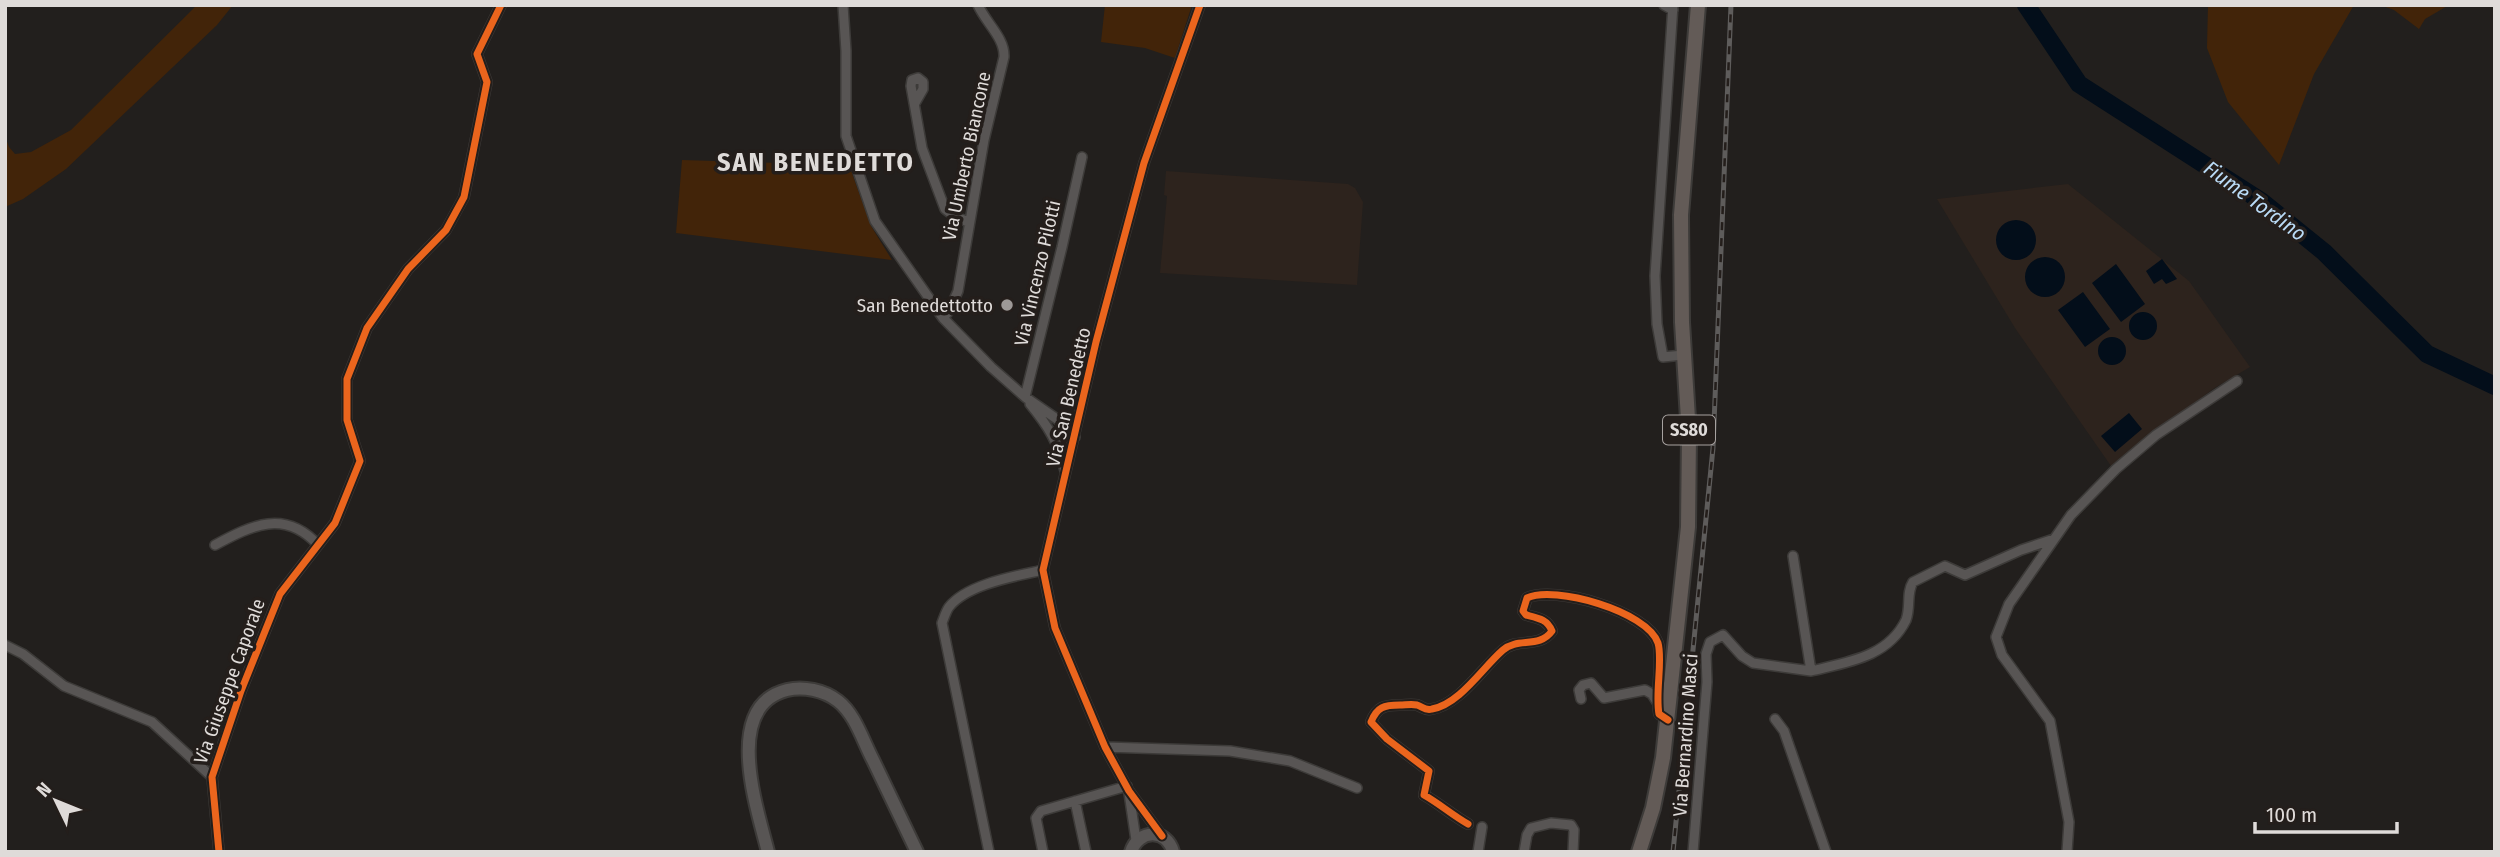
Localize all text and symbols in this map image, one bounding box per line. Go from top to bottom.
street label: Via Umberto Biancone [937,69,996,243]
district label: SAN BENEDETTO [717,147,915,178]
water label: Fiume Tordino [2199,155,2311,247]
street label: Via Vincenzo Pilotti [1010,198,1065,348]
place label: San Benedettotto [857,294,993,317]
marker: San Benedettotto [999,297,1015,313]
street label: Via San Benedetto [1041,325,1096,469]
road number: SS80 [1663,416,1715,444]
street label: Via Giuseppe Caporale [189,596,270,767]
street label: Via Bernardino Masci [1668,653,1703,817]
north arrow [21,766,91,836]
text: N [32,778,56,802]
scale bar [2255,790,2397,834]
text: 100 m [2266,802,2317,828]

